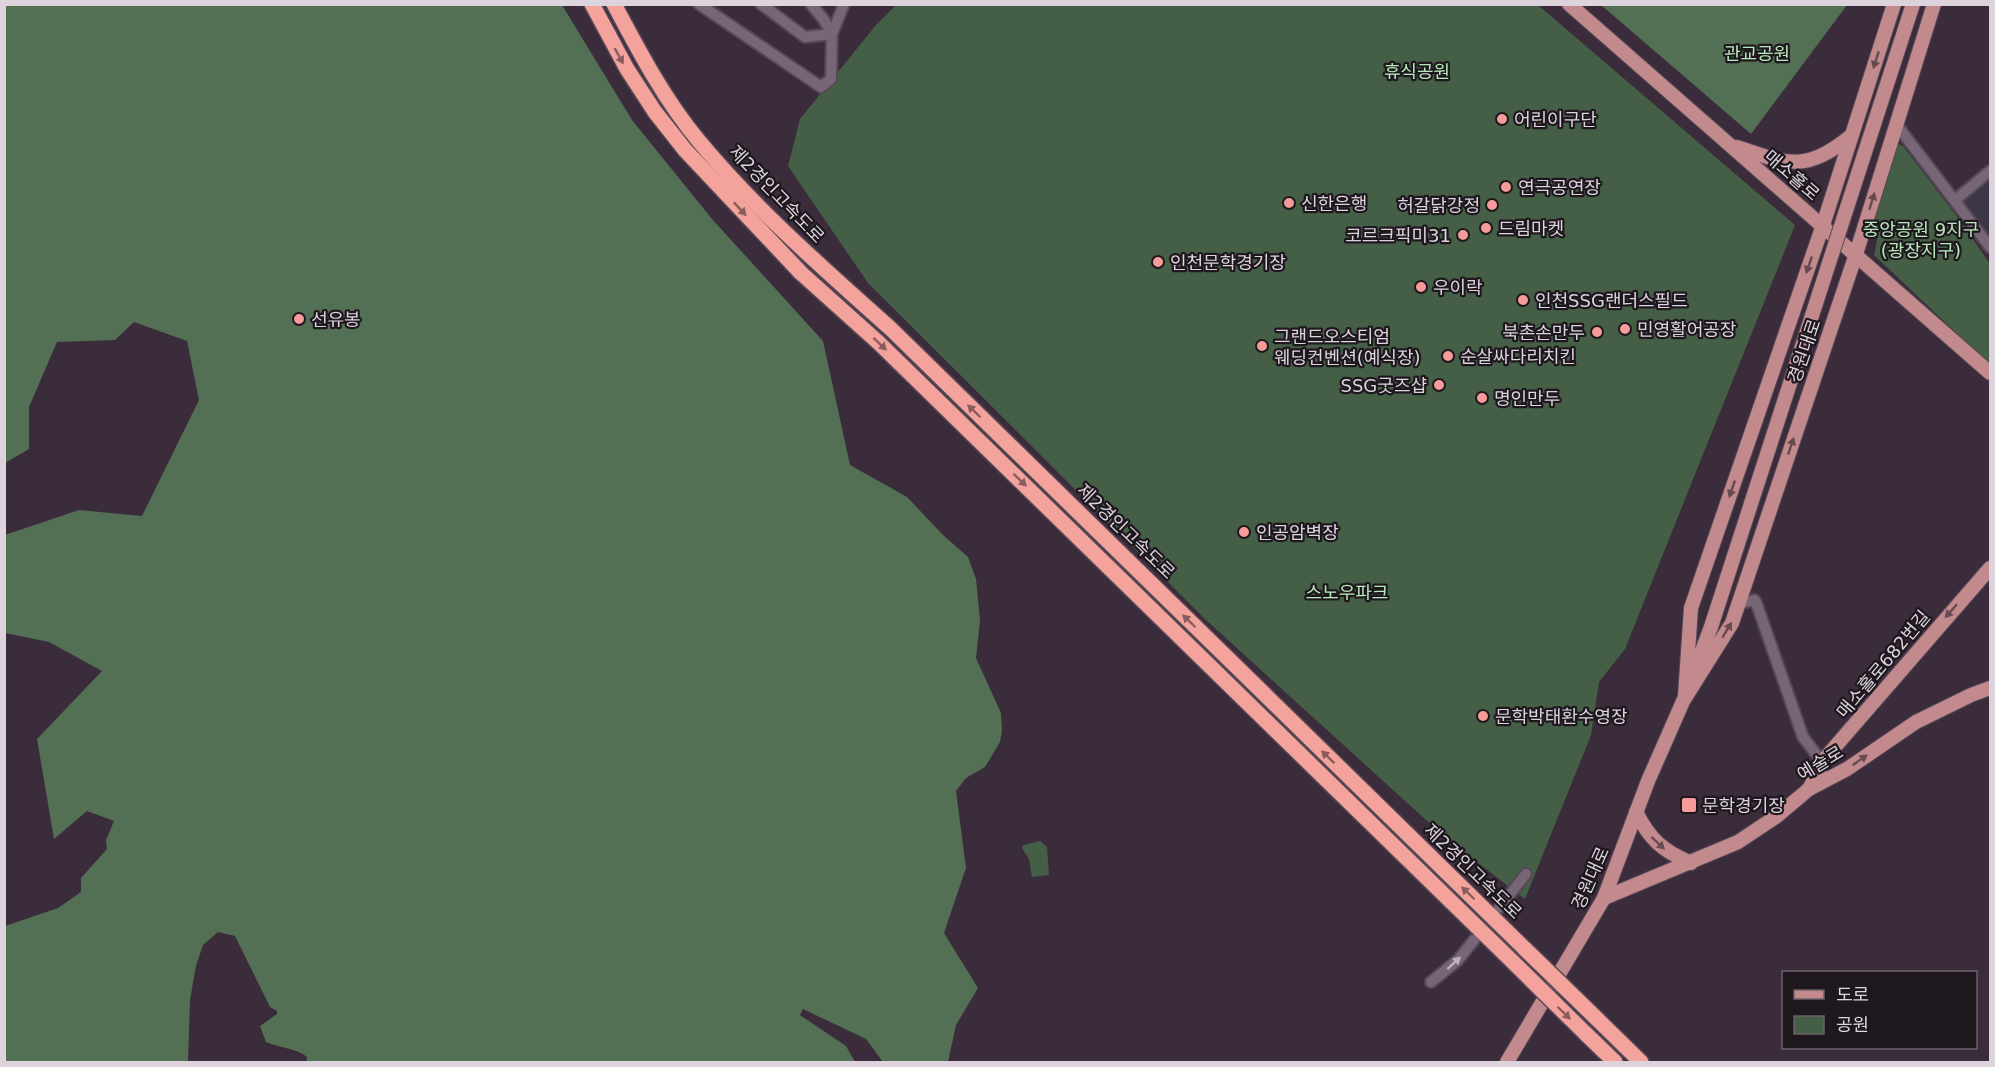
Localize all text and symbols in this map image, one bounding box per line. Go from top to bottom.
park label: 관교공원 [1724,43,1790,64]
one-way arrow [614,48,625,64]
one-way arrow [1871,51,1880,69]
park label: 휴식공원 [1384,61,1450,82]
place label: 어린이구단 [1514,109,1597,130]
marker: 어린이구단 [1495,112,1509,126]
street label: 제2경인고속도로 [725,141,829,247]
street label: 매소홀로 [1760,145,1824,205]
place label: 연극공연장 [1518,177,1601,198]
marker: 연극공연장 [1499,180,1513,194]
one-way arrow [1868,192,1877,210]
place label: 신한은행 [1301,193,1367,214]
place label: 허갈닭강정 [1397,195,1480,216]
marker: 신한은행 [1282,196,1296,210]
marker: 허갈닭강정 [1485,198,1499,212]
one-way arrow [733,201,746,216]
place label: 드림마켓 [1498,218,1564,239]
park label: 중앙공원 9지구 (광장지구) [1863,219,1979,261]
marker: 드림마켓 [1479,221,1493,235]
place label: 코르크픽미31 [1345,225,1451,246]
marker: 코르크픽미31 [1456,228,1470,242]
place label: 인천문학경기장 [1170,252,1286,273]
marker: 인천문학경기장 [1151,255,1165,269]
one-way arrow [1803,256,1813,274]
place label: 우이락 [1433,277,1483,298]
marker: 우이락 [1414,280,1428,294]
place label: 인천SSG랜더스필드 [1535,290,1688,311]
marker: 인천SSG랜더스필드 [1516,293,1530,307]
place label: 선유봉 [311,309,361,330]
marker: 선유봉 [292,312,306,326]
street label: 경원대로 [1783,316,1825,386]
place label: 민영활어공장 [1637,319,1736,340]
place label: 북촌손만두 [1502,322,1585,343]
marker: 민영활어공장 [1618,322,1632,336]
marker: 북촌손만두 [1590,325,1604,339]
place label: 그랜드오스티엄 웨딩컨벤션(예식장) [1274,326,1421,368]
one-way arrow [872,337,887,350]
marker: 그랜드오스티엄 웨딩컨벤션(예식장) [1255,339,1269,353]
place label: 순살싸다리치킨 [1460,346,1576,367]
marker: 순살싸다리치킨 [1441,349,1455,363]
place label: SSG굿즈샵 [1341,375,1427,396]
marker: SSG굿즈샵 [1432,378,1446,392]
place label: 명인만두 [1494,388,1560,409]
marker: 명인만두 [1475,391,1489,405]
one-way arrow [968,404,982,418]
one-way arrow [1787,437,1796,455]
one-way arrow [1012,473,1026,487]
street label: 제2경인고속도로 [1073,479,1179,583]
one-way arrow [1726,481,1736,499]
place label: 인공암벽장 [1256,522,1339,543]
marker: 인공암벽장 [1237,525,1251,539]
park label: 스노우파크 [1306,582,1388,603]
one-way arrow [1945,603,1958,618]
street label: 매소홀로682번길 [1832,606,1934,722]
one-way arrow [1182,614,1196,628]
one-way arrow [1722,621,1732,638]
place label: 문학박태환수영장 [1495,706,1627,727]
marker: 문학박태환수영장 [1476,709,1490,723]
street label: 예술로 [1793,741,1847,785]
one-way arrow [1321,750,1336,764]
one-way arrow [1851,754,1867,766]
place label: 문학경기장 [1702,795,1785,816]
marker: 문학경기장 [1680,796,1698,814]
street label: 제2경인고속도로 [1420,819,1526,923]
one-way arrow [1651,836,1665,850]
street label: 경원대로 [1567,843,1613,913]
one-way arrow [1461,887,1475,901]
one-way arrow [1447,956,1461,970]
legend [1782,971,1977,1049]
text: 도로 [1836,984,1869,1005]
one-way arrow [1557,1005,1571,1019]
text: 공원 [1836,1014,1869,1035]

